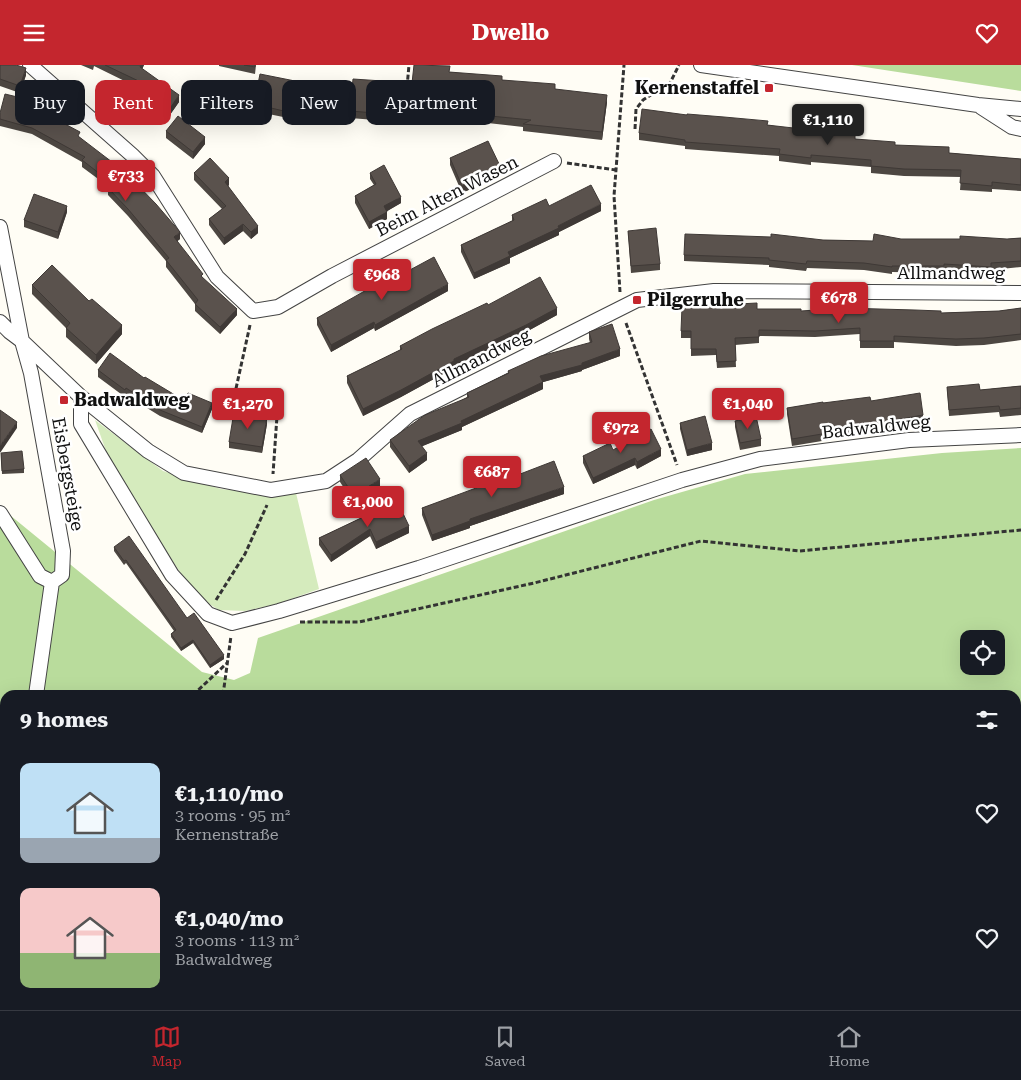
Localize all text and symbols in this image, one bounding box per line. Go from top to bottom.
icon: menu [20,19,48,47]
icon: heart [973,19,1001,47]
text: Dwello [472,20,549,45]
place label: Kernenstaffel [635,77,759,98]
chip: Buy [15,80,85,125]
chip: Rent [95,80,171,125]
chip: Filters [181,80,272,125]
chip: New [282,80,356,125]
chip: Apartment [366,80,495,125]
marker: Kernenstaffel [763,82,775,94]
pin: €1,110 [787,103,869,146]
text: €1,110 [803,110,853,129]
street label: Beim Alten Wasen [372,150,522,241]
pin: €733 [96,159,156,202]
text: €733 [108,166,144,185]
pin: €968 [352,259,412,301]
street label: Allmandweg [897,262,1006,283]
text: €968 [364,265,400,284]
pin: €678 [809,281,869,324]
text: €678 [821,288,857,307]
place label: Pilgerruhe [647,289,744,310]
marker: Pilgerruhe [631,294,643,306]
street label: Allmandweg [428,323,534,391]
pin: €1,270 [207,387,289,430]
pin: €1,040 [707,387,789,430]
place label: Badwaldweg [74,389,191,410]
marker: Badwaldweg [58,394,70,406]
text: €1,270 [223,394,273,413]
text: €1,040 [723,394,773,413]
street label: Badwaldweg [821,410,932,443]
pin: €972 [591,411,651,454]
street label: Eisbergsteige [48,415,89,532]
text: €972 [603,418,639,437]
pin: €687 [462,455,522,498]
text: €687 [474,462,510,481]
pin: €1,000 [327,485,409,528]
text: €1,000 [343,492,393,511]
map controls [960,630,1005,675]
button: locate [960,630,1005,675]
icon: filters [973,706,1001,734]
text: 9 homes [20,708,108,732]
text: €1,110/mo [175,782,284,806]
icon: home [60,783,120,843]
icon: heart [973,799,1001,827]
text: 3 rooms · 95 m² [175,806,290,825]
text: Kernenstraße [175,825,279,844]
text: €1,040/mo [175,907,284,931]
icon: home [60,908,120,968]
icon: heart [973,924,1001,952]
text: 3 rooms · 113 m² [175,931,299,950]
text: Badwaldweg [175,950,272,969]
tab: Map [152,1023,182,1069]
tab: Saved [485,1023,525,1069]
tab: Home [829,1023,869,1069]

